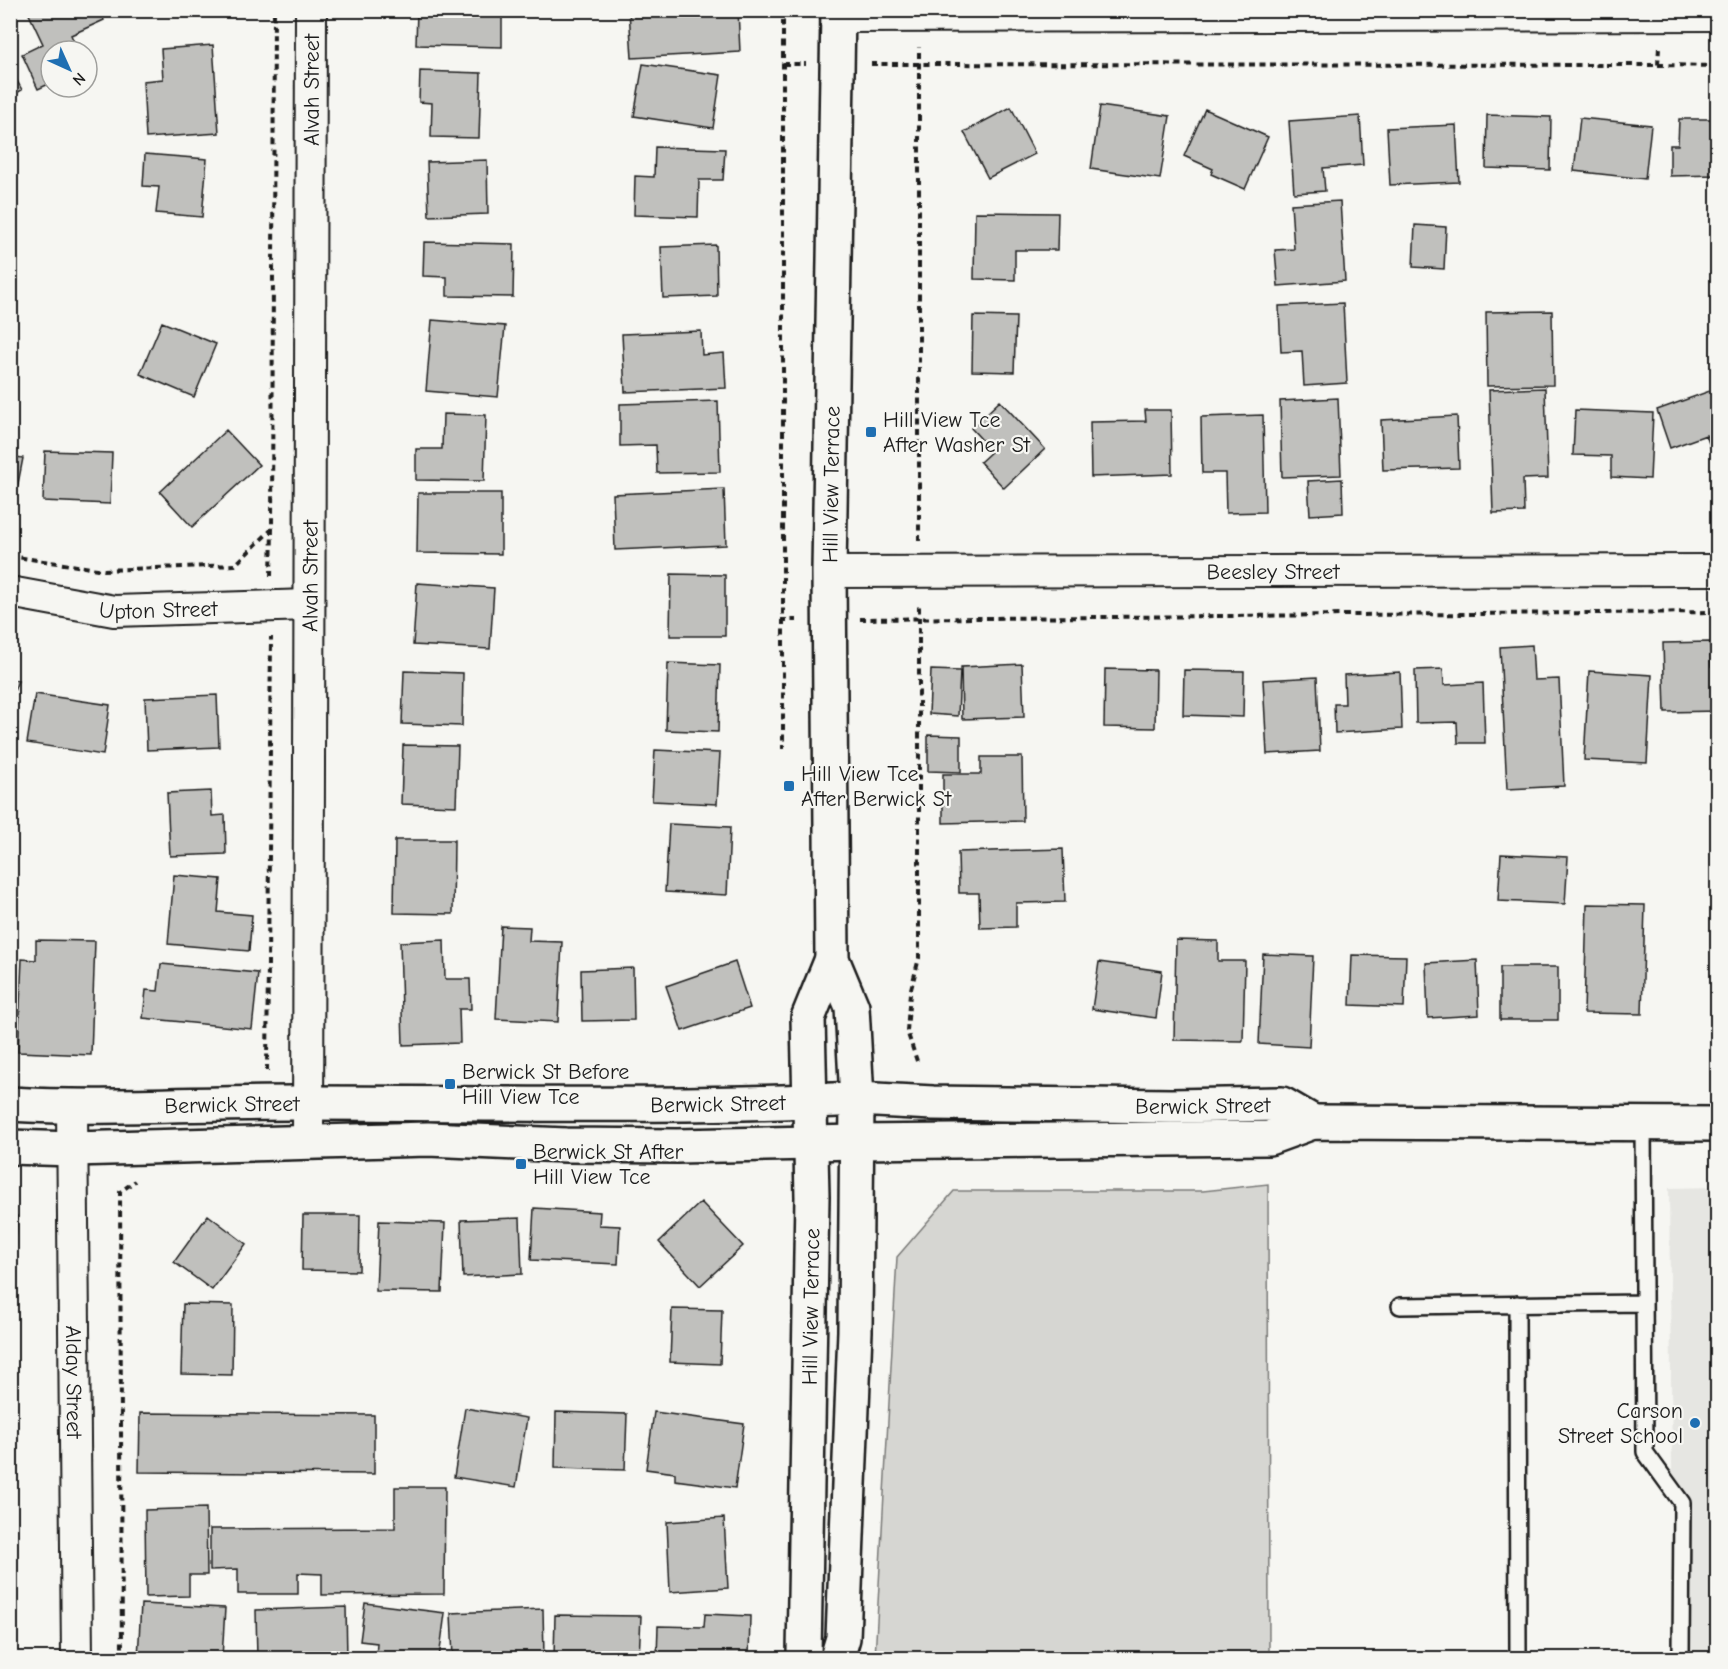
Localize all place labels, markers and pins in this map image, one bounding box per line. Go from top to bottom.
place label: Hill View Tce After Washer St [883,407,1031,458]
marker: Hill View Tce After Washer St [864,425,878,439]
place label: Hill View Tce After Berwick St [801,761,952,812]
marker: Hill View Tce After Berwick St [782,779,796,793]
place label: Berwick St Before Hill View Tce [462,1059,629,1110]
marker: Berwick St Before Hill View Tce [443,1077,457,1091]
place label: Berwick St After Hill View Tce [533,1139,684,1190]
marker: Berwick St After Hill View Tce [514,1157,528,1171]
place label: Carson Street School [1558,1398,1683,1449]
marker: Carson Street School [1688,1416,1702,1430]

